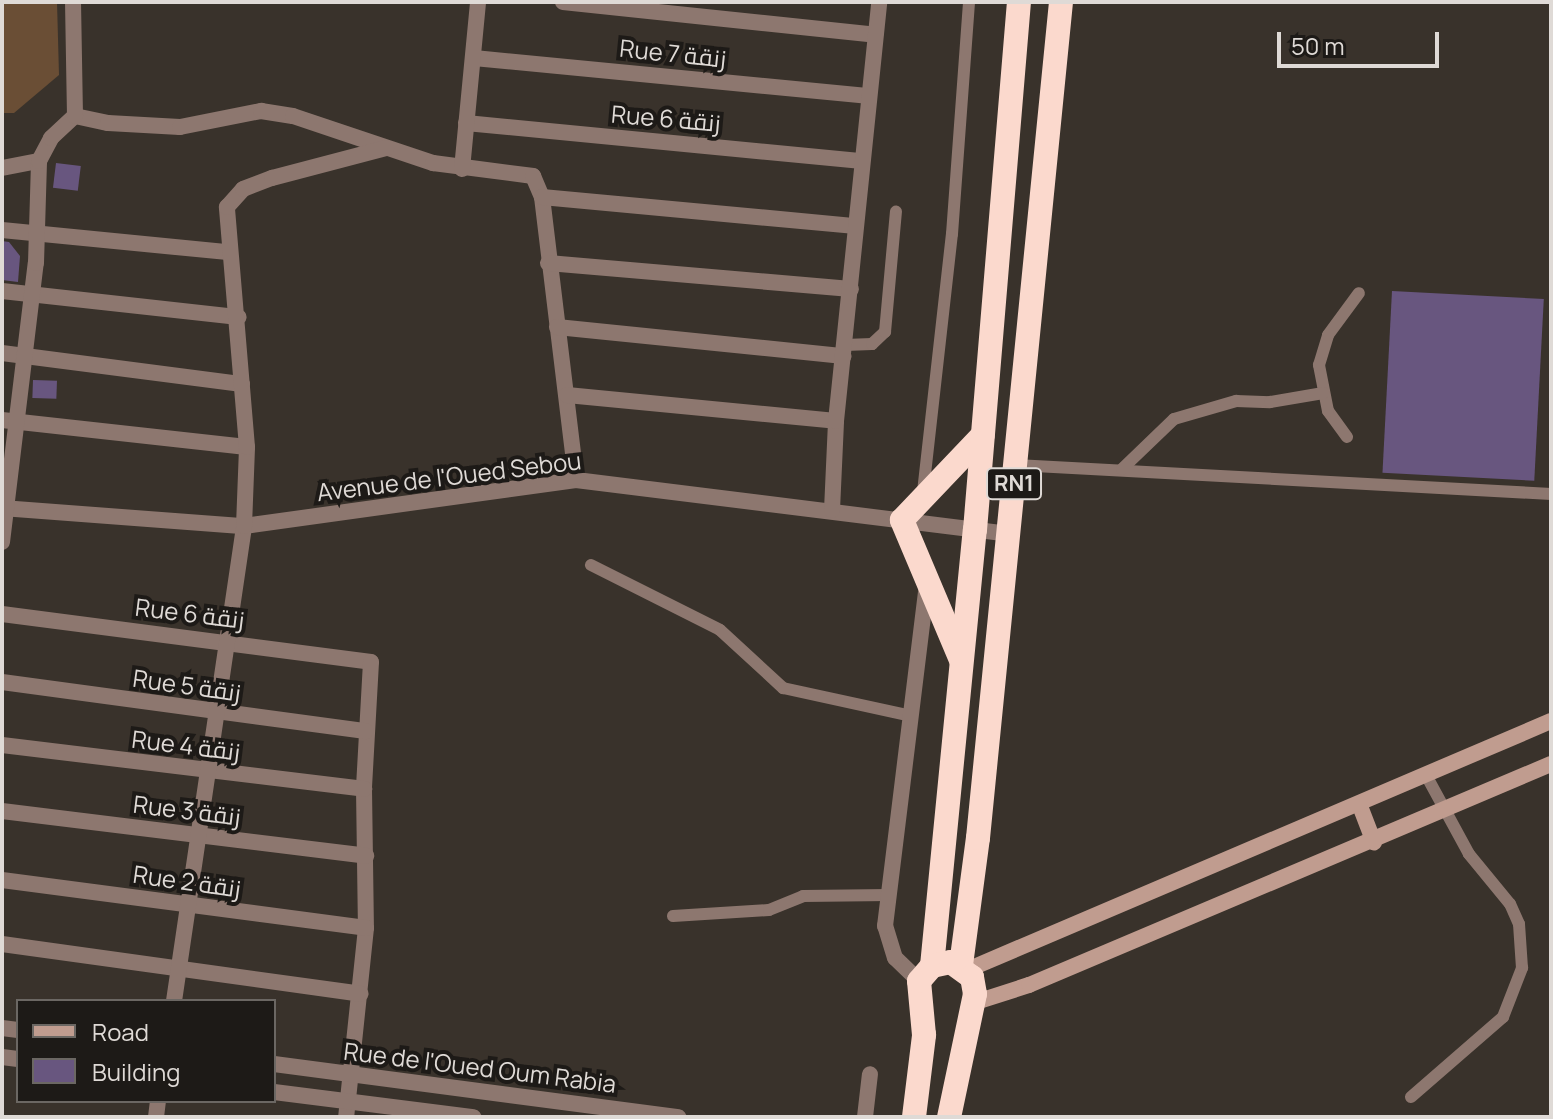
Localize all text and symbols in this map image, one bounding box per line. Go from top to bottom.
scale bar [1281,16,1443,66]
text: 50 m [1291,29,1345,62]
street label: Rue 7 زنقة [618,33,728,73]
street label: Rue 6 زنقة [610,99,722,137]
street label: Avenue de l'Oued Sebou [315,445,583,507]
road number: RN1 [986,466,1042,502]
street label: Rue 6 زنقة [134,592,246,634]
street label: Rue 5 زنقة [131,663,243,707]
street label: Rue 4 زنقة [130,724,242,766]
street label: Rue 3 زنقة [132,789,242,831]
street label: Rue 2 زنقة [131,859,243,903]
legend [16,999,276,1103]
text: Road [92,1015,149,1048]
street label: Rue de l'Oued Oum Rabia [342,1036,618,1098]
text: Building [92,1055,180,1088]

